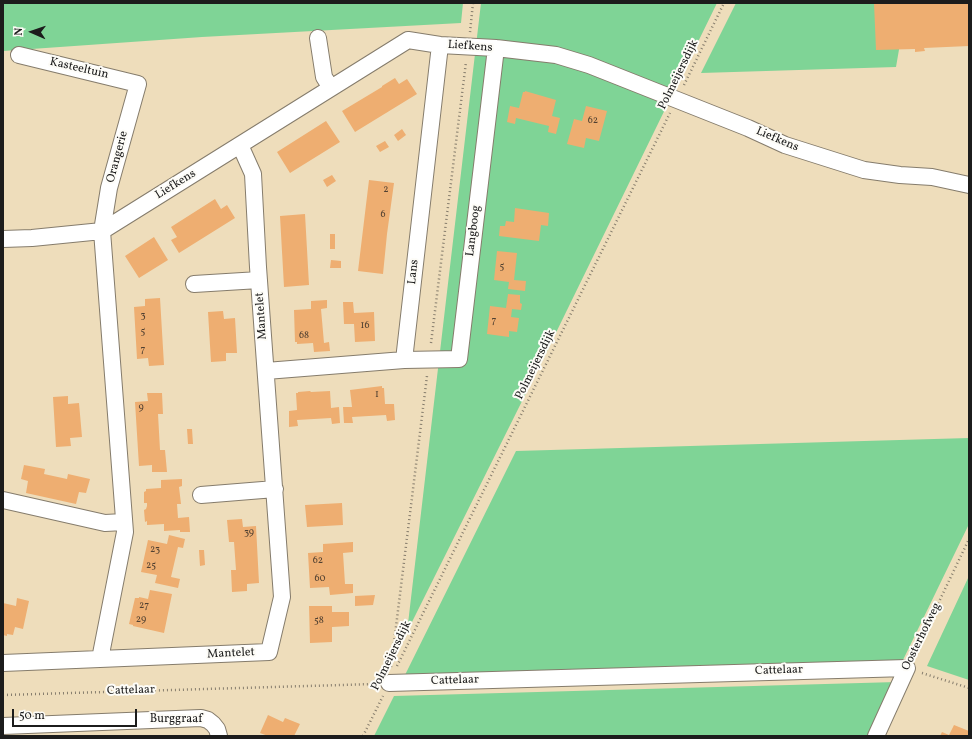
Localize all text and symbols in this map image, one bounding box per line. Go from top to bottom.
north arrow [12,12,52,52]
text: N [12,27,27,36]
street label: Liefkens [447,38,493,56]
street label: Polmeijersdijk [656,38,702,112]
street label: Kasteeltuin [48,55,110,83]
house number: 62 [588,115,598,127]
street label: Liefkens [753,125,801,155]
street label: Orangerie [104,129,132,185]
street label: Liefkens [153,167,199,203]
house number: 2 [383,184,389,196]
street label: Langboog [464,205,484,257]
house number: 6 [380,209,386,221]
street label: Lans [406,259,422,285]
house number: 5 [500,261,504,273]
street label: Mantelet [253,292,271,340]
house number: 3 [140,310,146,322]
house number: 7 [492,315,496,327]
house number: 16 [361,320,369,332]
house number: 5 [141,326,145,338]
street label: Polmeijersdijk [513,328,559,402]
house number: 68 [299,330,309,342]
house number: 7 [141,344,145,356]
house number: 1 [375,389,379,401]
house number: 9 [138,402,144,414]
house number: 39 [244,527,254,539]
house number: 23 [150,544,160,556]
house number: 62 [313,555,323,567]
house number: 25 [146,560,156,572]
house number: 60 [314,573,326,585]
house number: 27 [139,600,149,612]
street label: Oosterhofweg [899,601,945,673]
house number: 29 [136,614,146,626]
house number: 58 [314,615,324,627]
street label: Polmeijersdijk [369,619,415,693]
street label: Mantelet [207,646,255,662]
street label: Cattelaar [755,663,803,679]
street label: Cattelaar [431,673,479,689]
street label: Cattelaar [107,683,155,699]
scale bar [14,701,139,727]
text: 50 m [19,708,45,724]
street label: Burggraaf [150,713,202,727]

